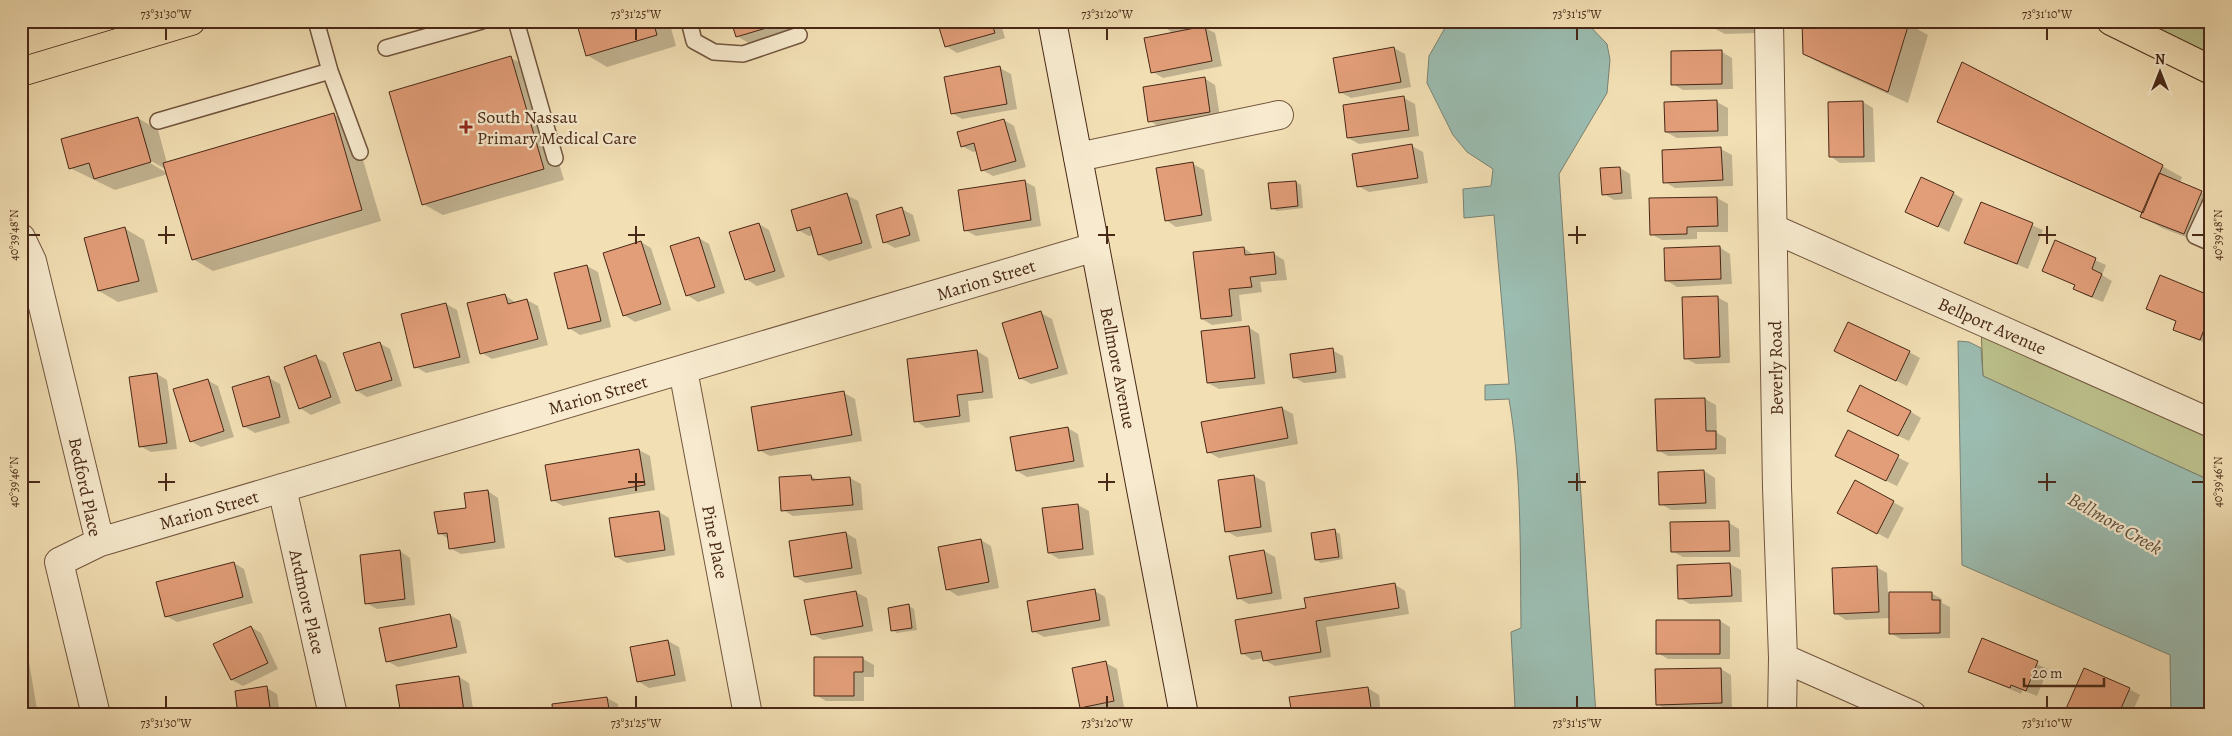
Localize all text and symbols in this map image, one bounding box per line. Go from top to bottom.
text: 73°31'30"W [140,6,192,22]
text: 73°31'25"W [611,6,662,22]
text: 73°31'20"W [1081,6,1134,22]
text: 73°31'15"W [1553,6,1602,22]
text: 73°31'10"W [2022,6,2073,22]
north arrow [2134,48,2184,98]
text: N [2155,50,2165,69]
place label: South Nassau Primary Medical Care [477,105,637,150]
marker: South Nassau Primary Medical Care [459,120,473,134]
text: 40°39'48"N [6,209,22,261]
text: 40°39'48"N [2210,209,2226,261]
street label: Marion Street [934,254,1038,306]
street label: Bellport Avenue [1934,291,2050,361]
street label: Bellmore Avenue [1094,305,1142,431]
street label: Beverly Road [1763,320,1789,416]
street label: Marion Street [546,369,650,421]
street label: Bedford Place [63,435,107,539]
text: 40°39'46"N [6,456,22,508]
text: 40°39'46"N [2210,456,2226,508]
street label: Marion Street [157,484,261,536]
water label: Bellmore Creek [2063,487,2167,561]
street label: Pine Place [696,503,734,581]
street label: Ardmore Place [283,546,331,657]
scale bar [2024,656,2104,688]
text: 20 m [2032,663,2063,683]
text: 73°31'30"W [140,715,192,731]
text: 73°31'25"W [611,715,662,731]
text: 73°31'20"W [1081,715,1134,731]
text: 73°31'15"W [1553,715,1602,731]
text: 73°31'10"W [2022,715,2073,731]

